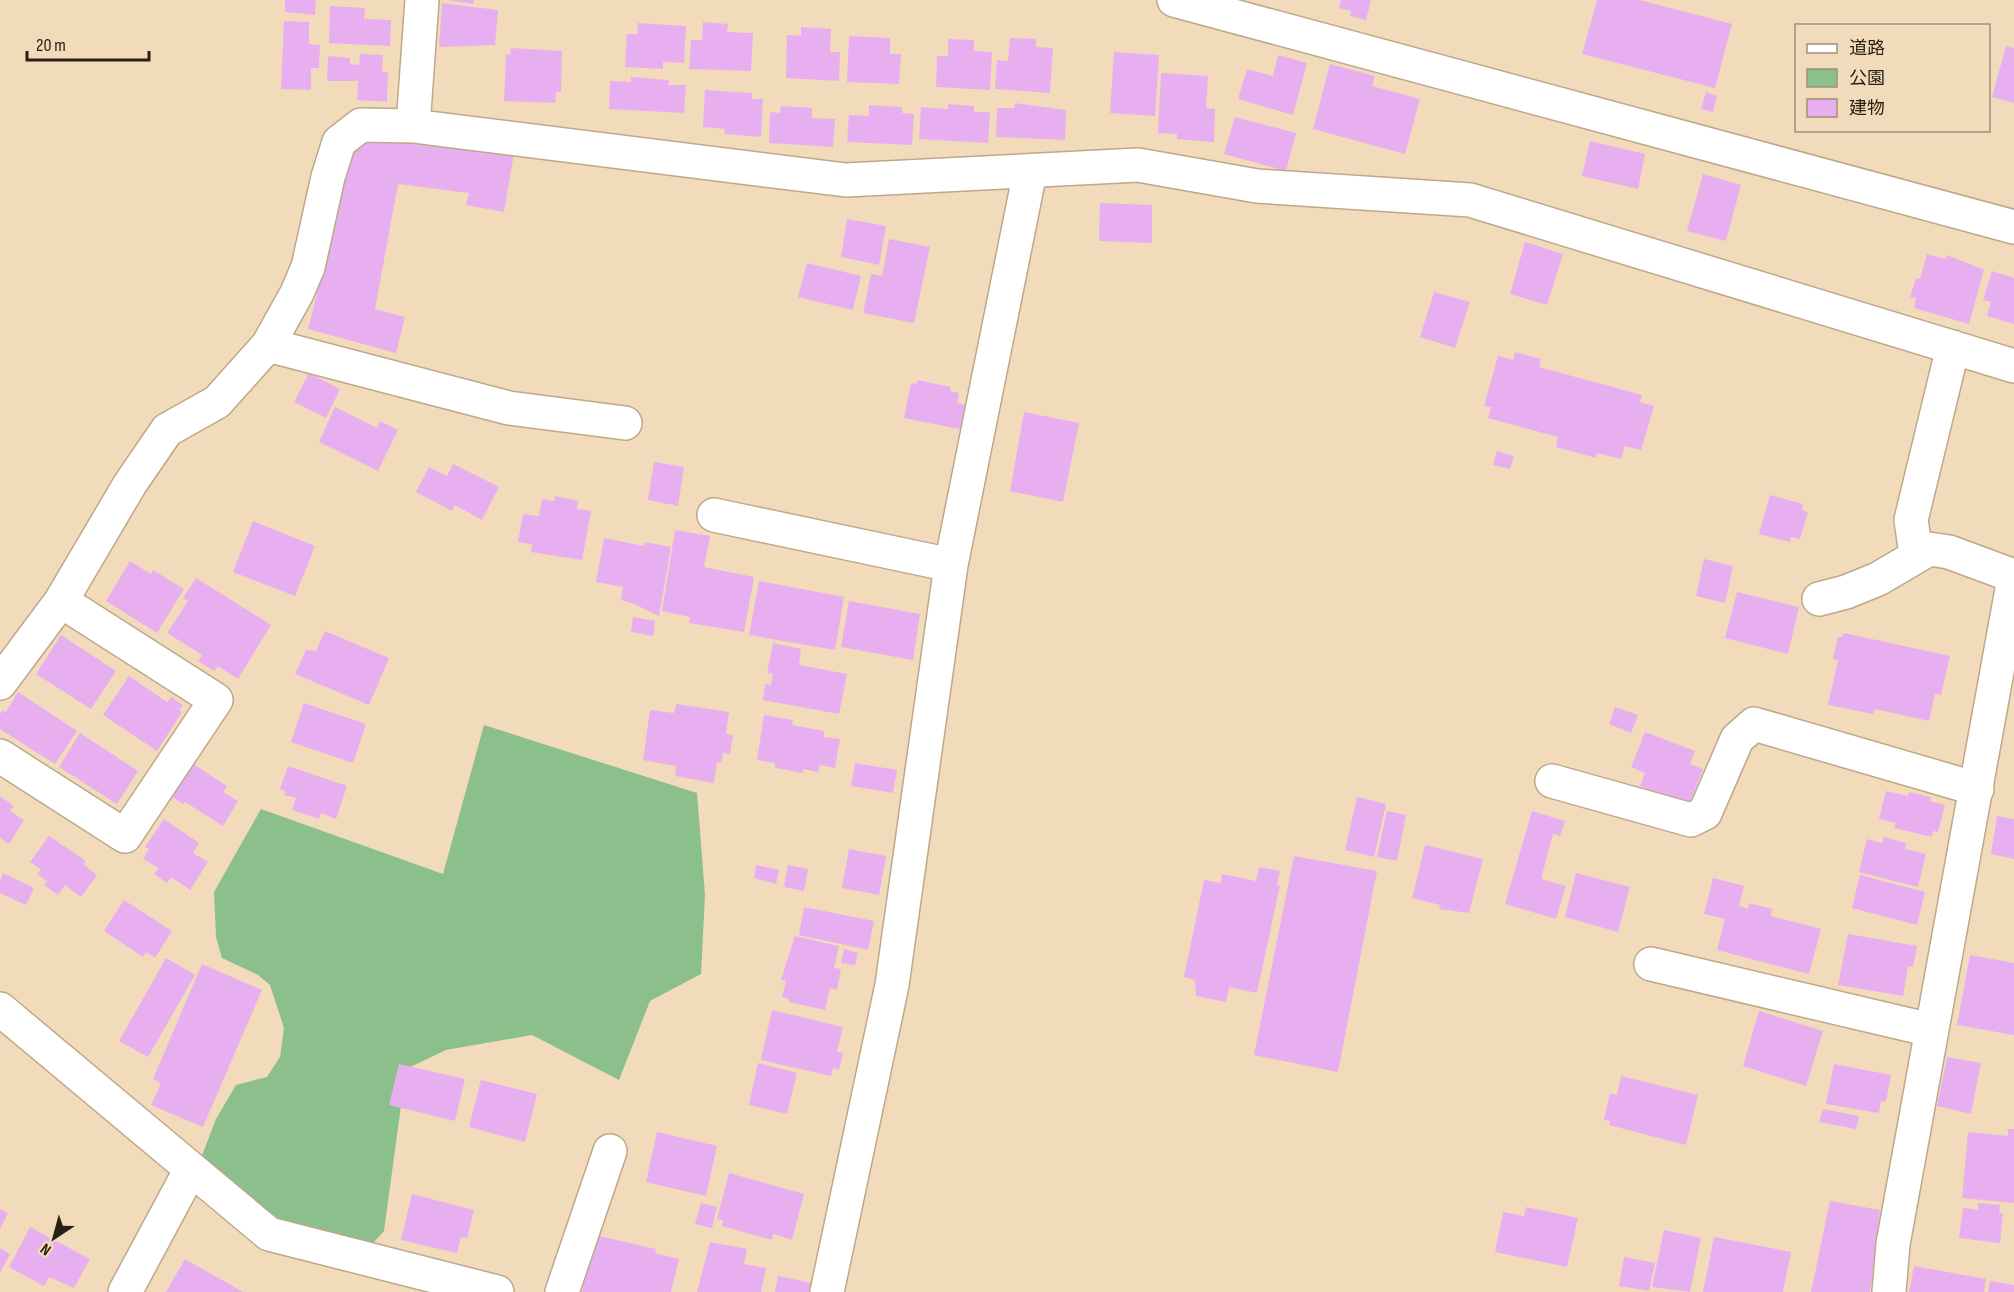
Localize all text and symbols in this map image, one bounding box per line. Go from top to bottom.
scale bar [27,24,148,62]
legend [1795,24,1990,132]
text: 20 m [36,35,66,56]
text: 道路 [1849,38,1885,59]
text: 公園 [1849,68,1885,89]
text: 建物 [1849,98,1885,119]
north arrow [24,1208,84,1268]
text: N [37,1239,55,1259]

